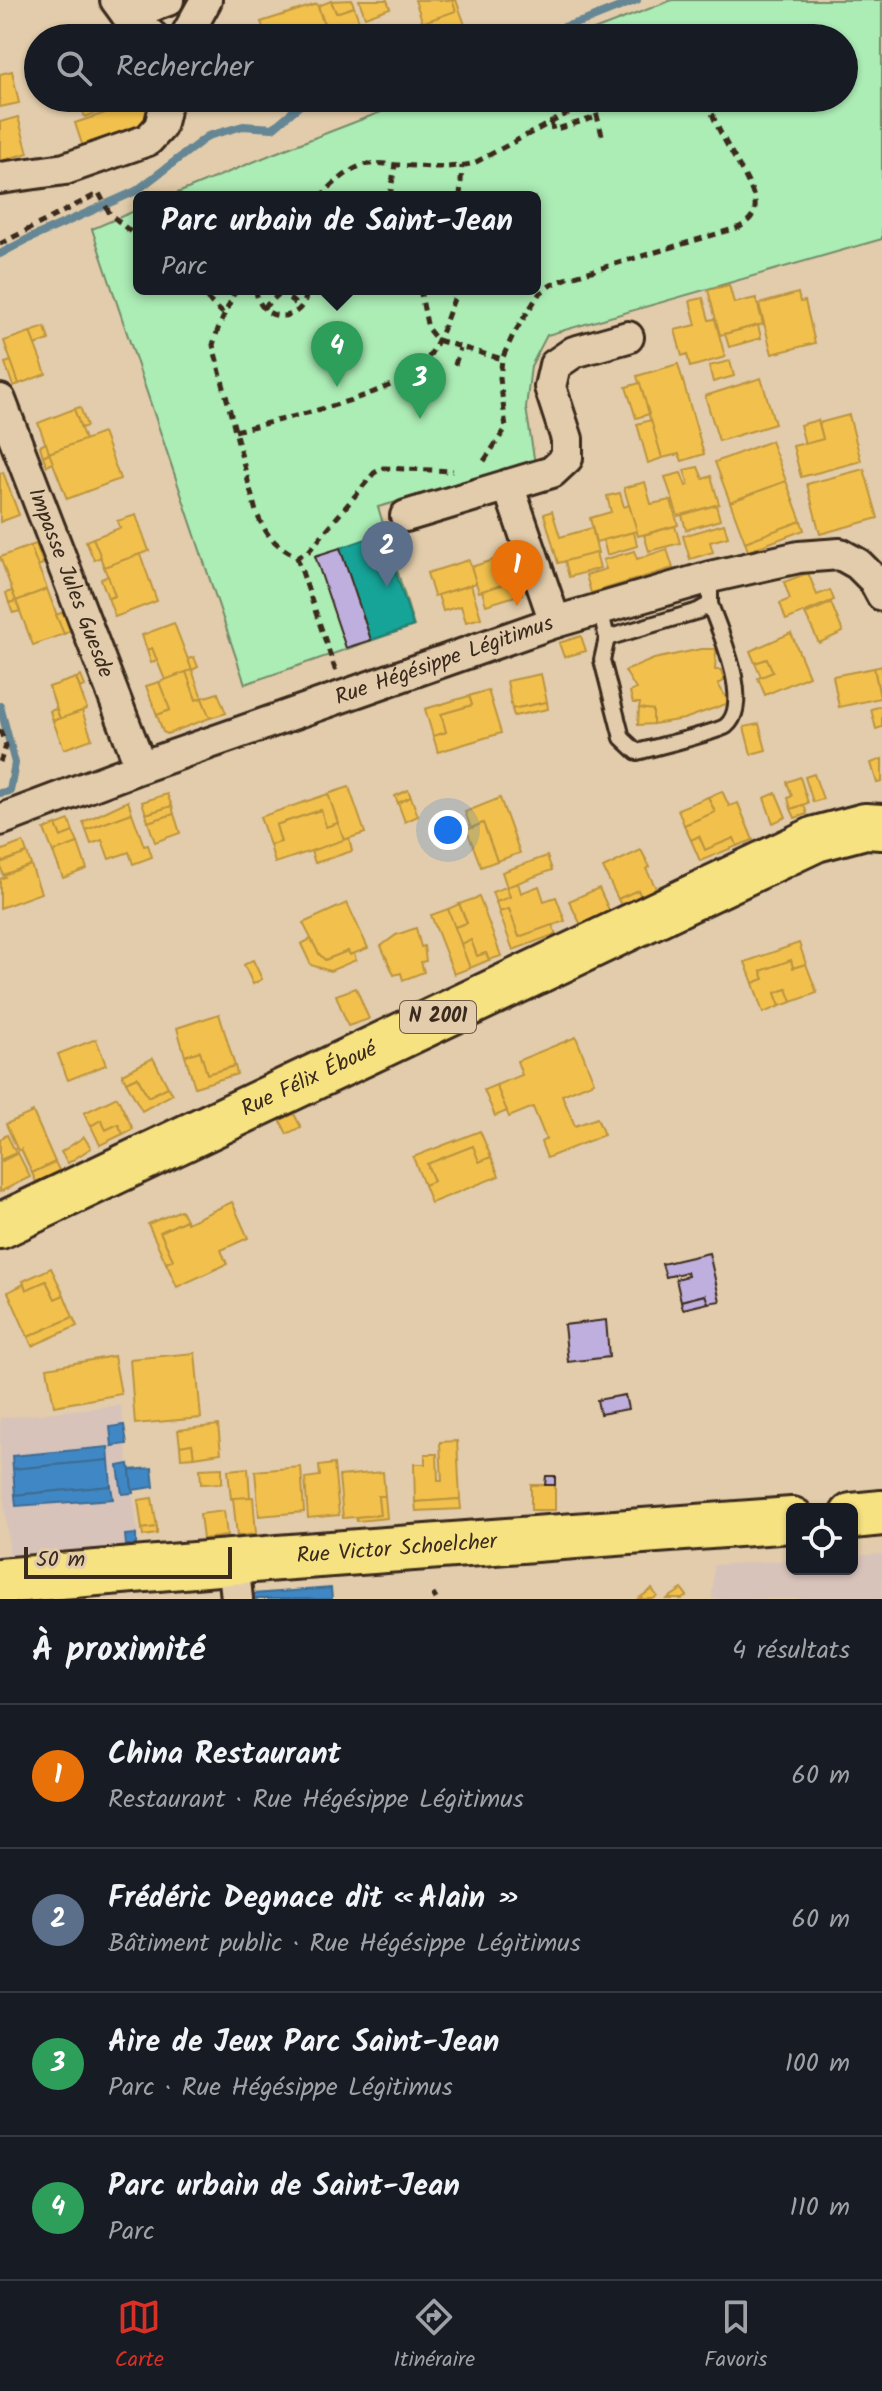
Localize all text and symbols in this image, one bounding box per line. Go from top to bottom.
search box [24,24,858,112]
text: Rechercher [116,44,253,92]
icon: search [52,46,96,90]
popup [133,191,541,295]
text: Parc urbain de Saint-Jean [161,198,513,246]
text: Parc [161,246,208,288]
pin: 4 [311,321,363,387]
pin: 3 [394,353,446,419]
street label: Impasse Jules Guesde [18,483,123,683]
pin: 2 [361,521,413,587]
pin: 1 [491,540,543,606]
street label: Rue Hégésippe Légitimus [330,606,559,715]
your location [428,810,468,850]
road number: N 2001 [400,1001,476,1033]
street label: Rue Félix Éboué [235,1032,384,1127]
map controls [786,1503,858,1575]
button: locate [786,1503,858,1575]
street label: Rue Victor Schoelcher [295,1524,500,1574]
scale bar [24,1543,232,1579]
text: 50 m [36,1543,85,1578]
text: À proximité [32,1624,205,1678]
text: 4 résultats [732,1630,850,1672]
text: China Restaurant [108,1731,341,1779]
text: 1 [54,1755,62,1797]
text: 60 m [791,1755,850,1797]
text: Restaurant · Rue Hégésippe Légitimus [108,1779,524,1821]
text: Frédéric Degnace dit « Alain » [108,1875,522,1923]
text: 2 [50,1899,66,1941]
text: 60 m [791,1899,850,1941]
text: Bâtiment public · Rue Hégésippe Légitimus [108,1923,581,1965]
text: Aire de Jeux Parc Saint-Jean [108,2019,499,2067]
text: 3 [51,2043,65,2085]
text: 100 m [785,2043,850,2085]
text: Parc · Rue Hégésippe Légitimus [108,2067,453,2109]
text: Parc urbain de Saint-Jean [108,2163,460,2211]
text: 4 [51,2187,65,2229]
text: 110 m [790,2187,850,2229]
text: Parc [108,2211,155,2253]
tab: Carte [115,2295,164,2378]
tab: Itinéraire [393,2295,475,2378]
tab: Favoris [704,2295,767,2378]

